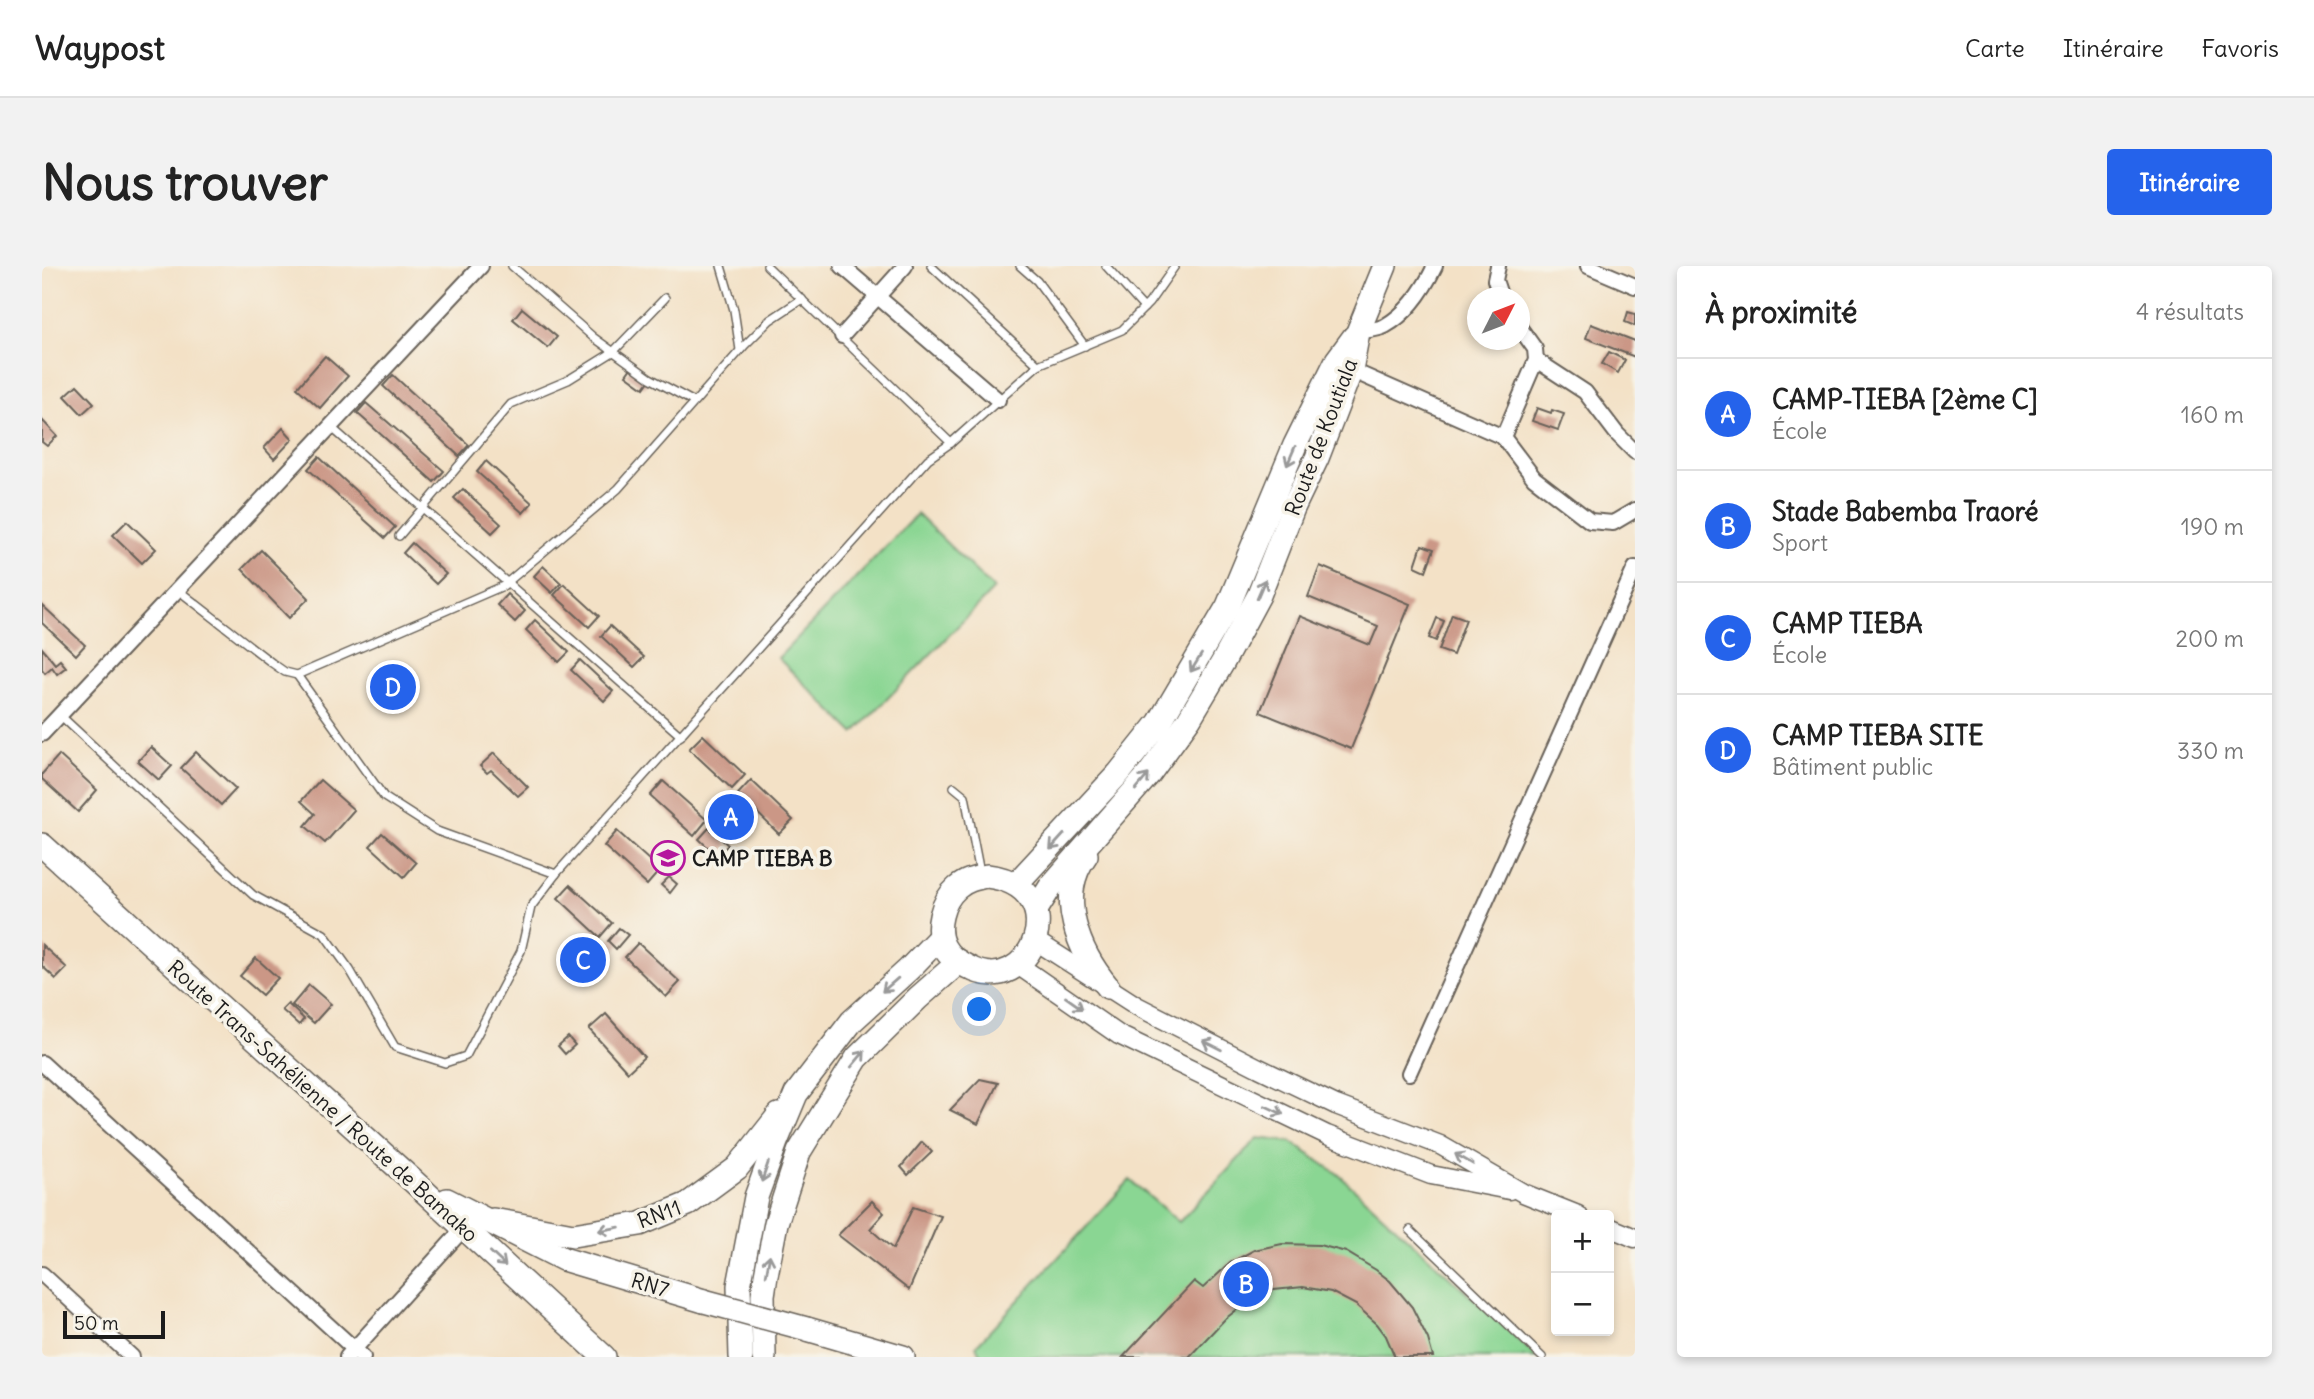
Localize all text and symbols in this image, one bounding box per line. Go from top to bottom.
text: Waypost [35,27,165,69]
text: Carte [1965,33,2025,63]
text: Itinéraire [2063,33,2164,63]
text: Favoris [2202,33,2279,63]
button: Itinéraire [2107,149,2272,215]
text: Nous trouver [42,152,328,213]
north arrow [1467,287,1530,350]
text: À proximité [1705,293,1857,331]
text: 4 résultats [2136,297,2244,326]
street label: Route de Koutiala [1279,355,1363,519]
text: CAMP-TIEBA [2ème C] [1772,383,2038,416]
text: A [1721,400,1735,429]
text: 160 m [2181,400,2244,429]
text: École [1772,416,1827,445]
one-way arrow [1284,445,1297,467]
text: Stade Babemba Traoré [1772,495,2039,528]
text: B [1720,512,1736,541]
text: 190 m [2181,512,2244,541]
text: Sport [1772,528,1828,557]
one-way arrow [1255,579,1268,600]
text: CAMP TIEBA [1772,607,1923,640]
text: C [1720,624,1736,653]
text: 200 m [2175,624,2244,653]
text: École [1772,640,1827,669]
one-way arrow [1189,653,1204,672]
pin: D [370,661,416,713]
text: CAMP TIEBA SITE [1772,719,1984,752]
text: D [1720,736,1736,765]
text: 330 m [2177,736,2244,765]
text: Bâtiment public [1772,752,1933,781]
one-way arrow [1134,774,1150,792]
pin: A [708,791,754,843]
one-way arrow [1048,833,1065,850]
school or university icon: CAMP TIEBA B [649,839,687,877]
place label: CAMP TIEBA B [692,845,833,872]
pin: C [560,934,606,986]
street label: Route Trans-Sahélienne / Route de Bamako [162,954,484,1248]
one-way arrow [881,977,899,993]
your location [962,992,996,1026]
one-way arrow [1064,996,1083,1011]
one-way arrow [1202,1037,1223,1051]
one-way arrow [850,1050,866,1068]
one-way arrow [1263,1104,1284,1118]
one-way arrow [1454,1151,1474,1165]
one-way arrow [758,1160,770,1182]
street label: RN11 [633,1194,685,1234]
map controls [1551,1210,1614,1336]
button: + [1551,1210,1614,1273]
one-way arrow [598,1223,620,1236]
one-way arrow [489,1251,507,1267]
one-way arrow [762,1254,775,1277]
pin: B [1223,1258,1269,1310]
street label: RN7 [628,1267,672,1303]
button: − [1551,1273,1614,1336]
scale bar [63,1308,164,1340]
text: 50 m [74,1311,119,1335]

